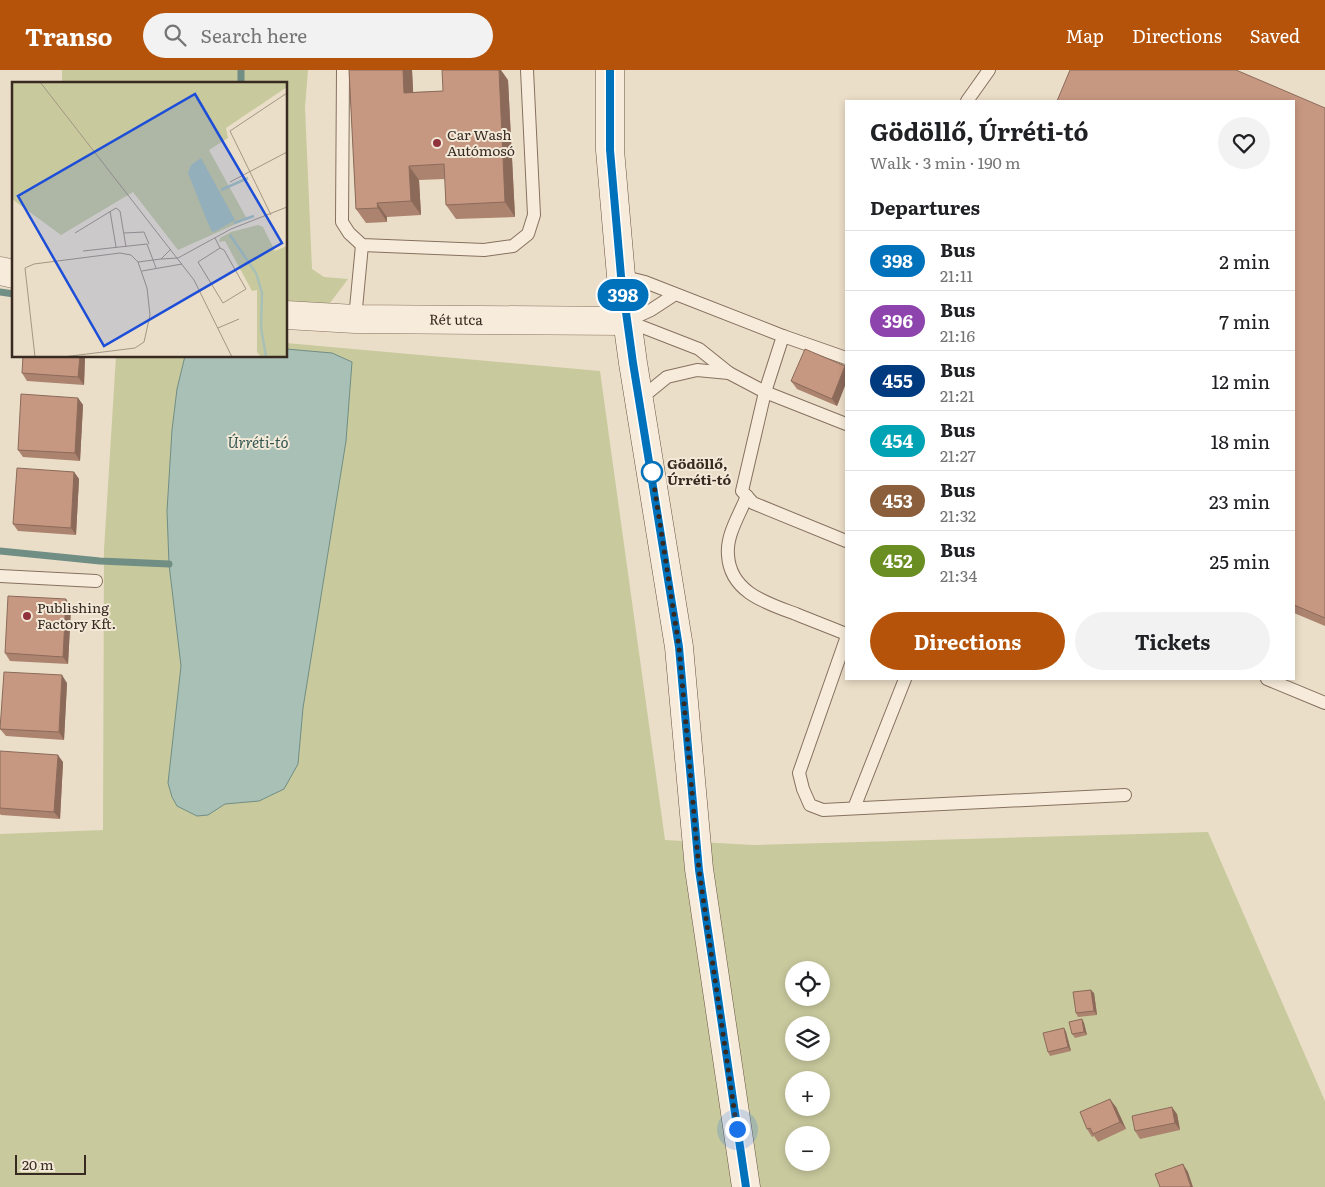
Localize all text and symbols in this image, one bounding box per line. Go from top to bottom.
search box [143,13,493,58]
text: Transo [25,18,113,53]
icon: search [161,21,189,49]
text: Search here [201,21,307,49]
text: Map [1066,22,1104,49]
text: Directions [1132,22,1222,49]
text: Saved [1250,22,1300,49]
inset map [12,82,288,358]
text: Gödöllő, Úrréti-tó [870,113,1089,148]
button: heart [1218,117,1270,169]
place label: Car Wash Autómosó [447,124,515,160]
marker: Car Wash Autómosó [431,137,443,149]
text: Walk · 3 min · 190 m [870,150,1021,174]
text: Departures [870,193,980,221]
text: Bus [940,235,975,263]
text: 398 [882,247,913,274]
text: 2 min [1219,247,1270,275]
text: 21:11 [940,263,973,287]
line badge: 398 [594,279,652,311]
text: 398 [608,281,638,308]
text: Bus [940,295,975,323]
text: 396 [882,307,913,334]
text: 7 min [1219,307,1270,335]
street label: Rét utca [429,309,483,329]
text: 21:16 [940,323,975,347]
text: Bus [940,355,975,383]
text: 455 [882,367,913,394]
text: 12 min [1211,367,1270,395]
text: 21:21 [940,383,974,407]
text: Bus [940,415,975,443]
text: 454 [882,427,913,454]
text: 18 min [1211,427,1270,455]
water label: Úrréti-tó [227,430,289,453]
text: 21:27 [940,443,976,467]
place label: Gödöllő, Úrréti-tó [667,453,731,489]
marker: Gödöllő, Úrréti-tó [641,461,663,483]
text: Bus [940,475,975,503]
text: 453 [882,487,913,514]
text: 23 min [1209,487,1270,515]
text: 21:32 [940,503,976,527]
text: Bus [940,535,975,563]
text: 452 [882,547,913,574]
text: 25 min [1210,547,1270,575]
text: 21:34 [940,563,977,587]
place label: Publishing Factory Kft. [37,597,116,633]
marker: Publishing Factory Kft. [21,610,33,622]
button: Directions [870,612,1065,670]
button: Tickets [1075,612,1270,670]
map controls [785,961,830,1171]
button: locate [785,961,830,1006]
button: layers [785,1016,830,1061]
button: + [785,1071,830,1116]
your location [725,1117,750,1142]
button: − [785,1126,830,1171]
scale bar [15,1152,86,1175]
text: 20 m [22,1154,54,1174]

